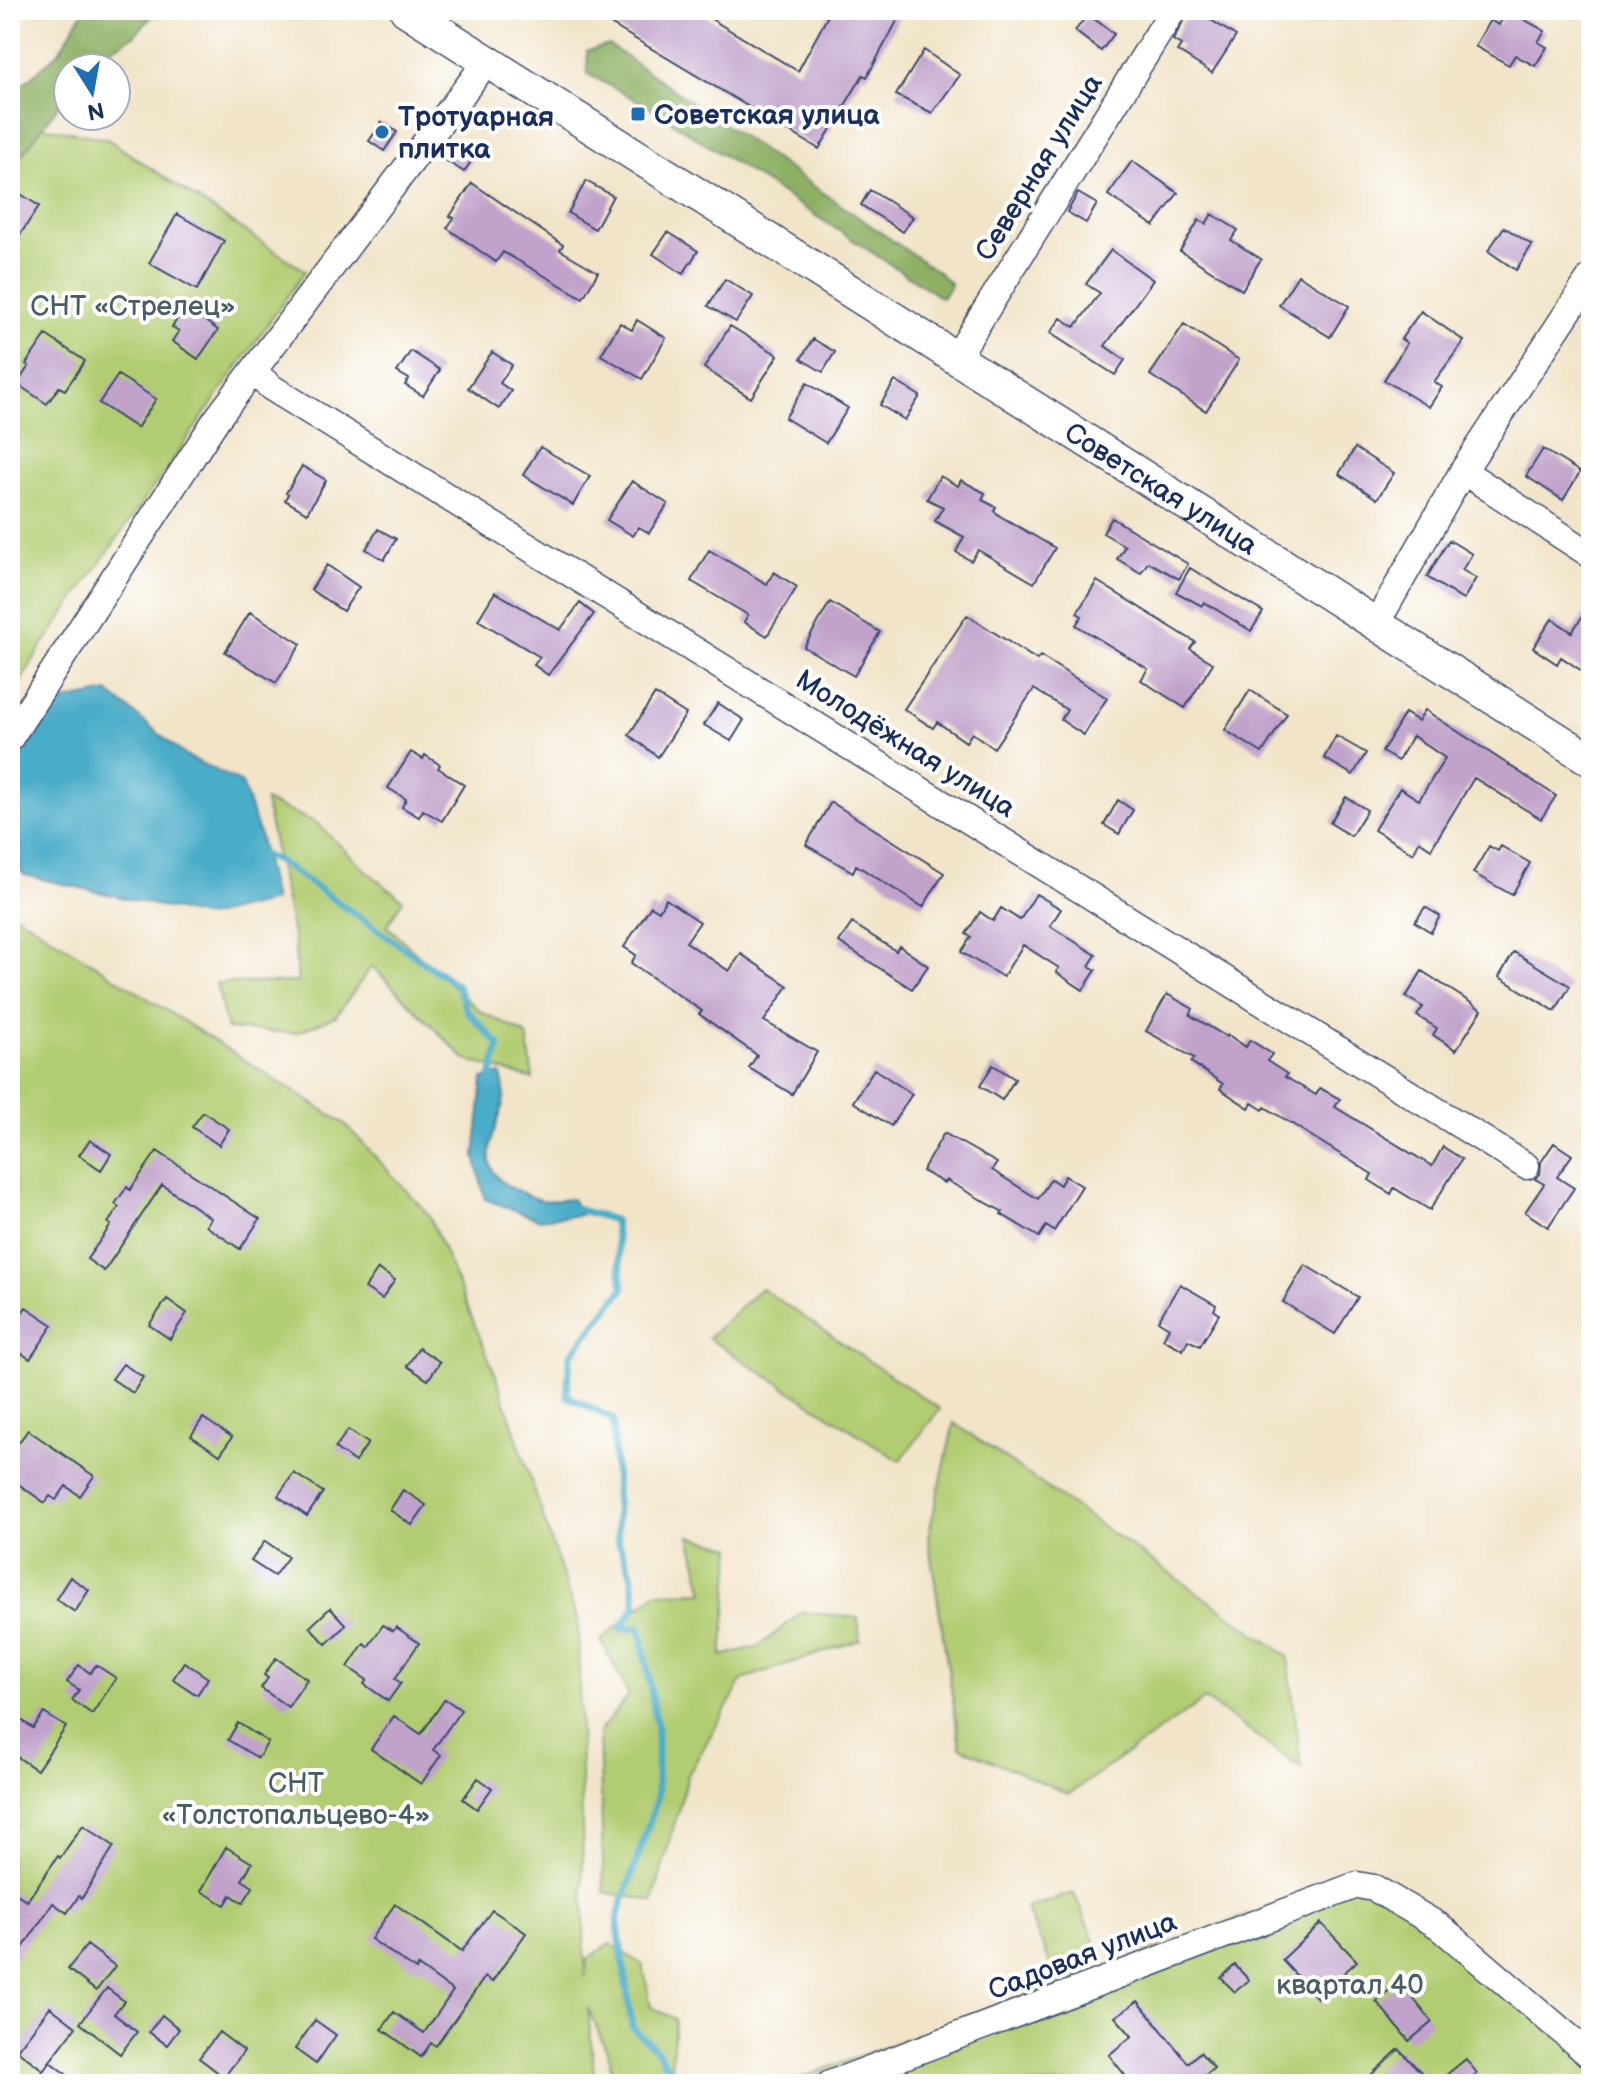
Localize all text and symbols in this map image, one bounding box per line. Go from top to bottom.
north arrow [52,52,132,132]
street label: Северная улица [969,68,1110,267]
text: N [85,95,106,125]
place label: Советская улица [654,99,880,132]
place label: Тротуарная плитка [398,101,554,166]
marker: Советская улица [629,105,647,123]
marker: Тротуарная плитка [373,123,391,141]
park label: СНТ «Стрелец» [30,290,236,323]
street label: Советская улица [1058,416,1263,563]
street label: Молодёжная улица [789,663,1021,825]
park label: СНТ «Толстопальцево-4» [162,1767,430,1832]
street label: Садовая улица [984,1905,1182,2007]
park label: квартал 40 [1276,1969,1424,2002]

